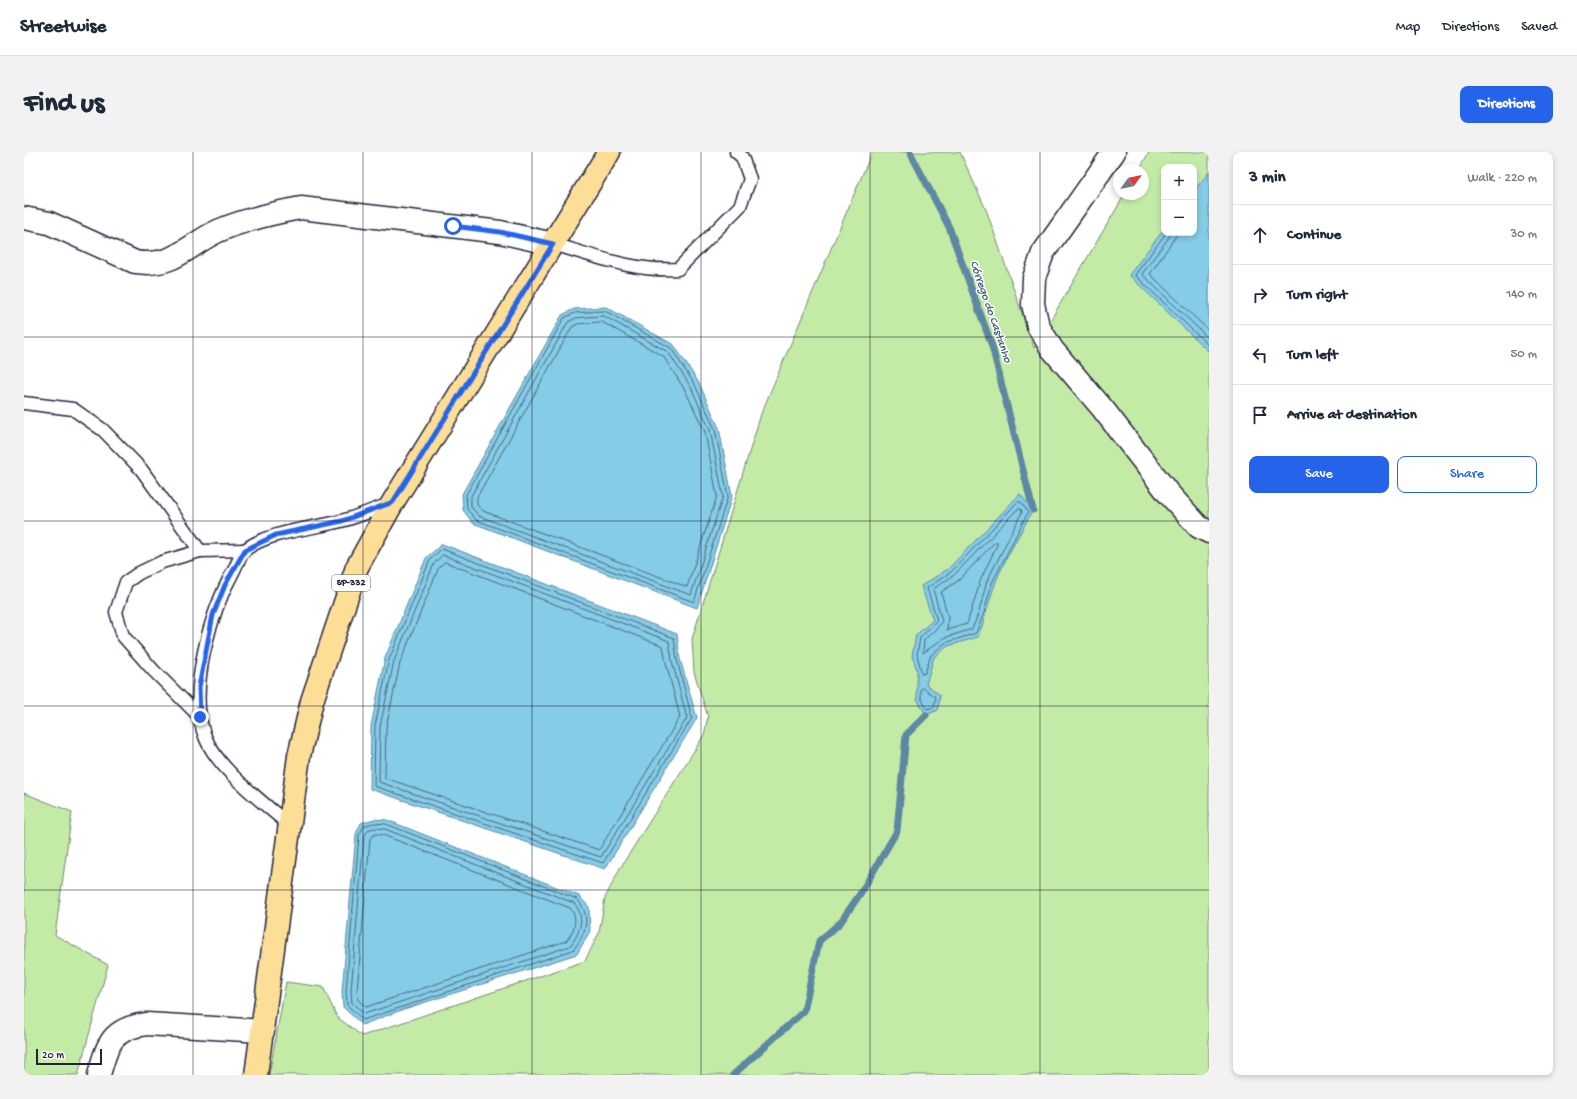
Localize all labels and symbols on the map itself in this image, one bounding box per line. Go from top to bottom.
north arrow [1113,164,1149,200]
route start [444,217,462,235]
water label: Córrego do Castanho [966,259,1014,366]
road number: SP-332 [332,575,370,591]
route end [191,708,209,726]
scale bar [36,1047,102,1066]

